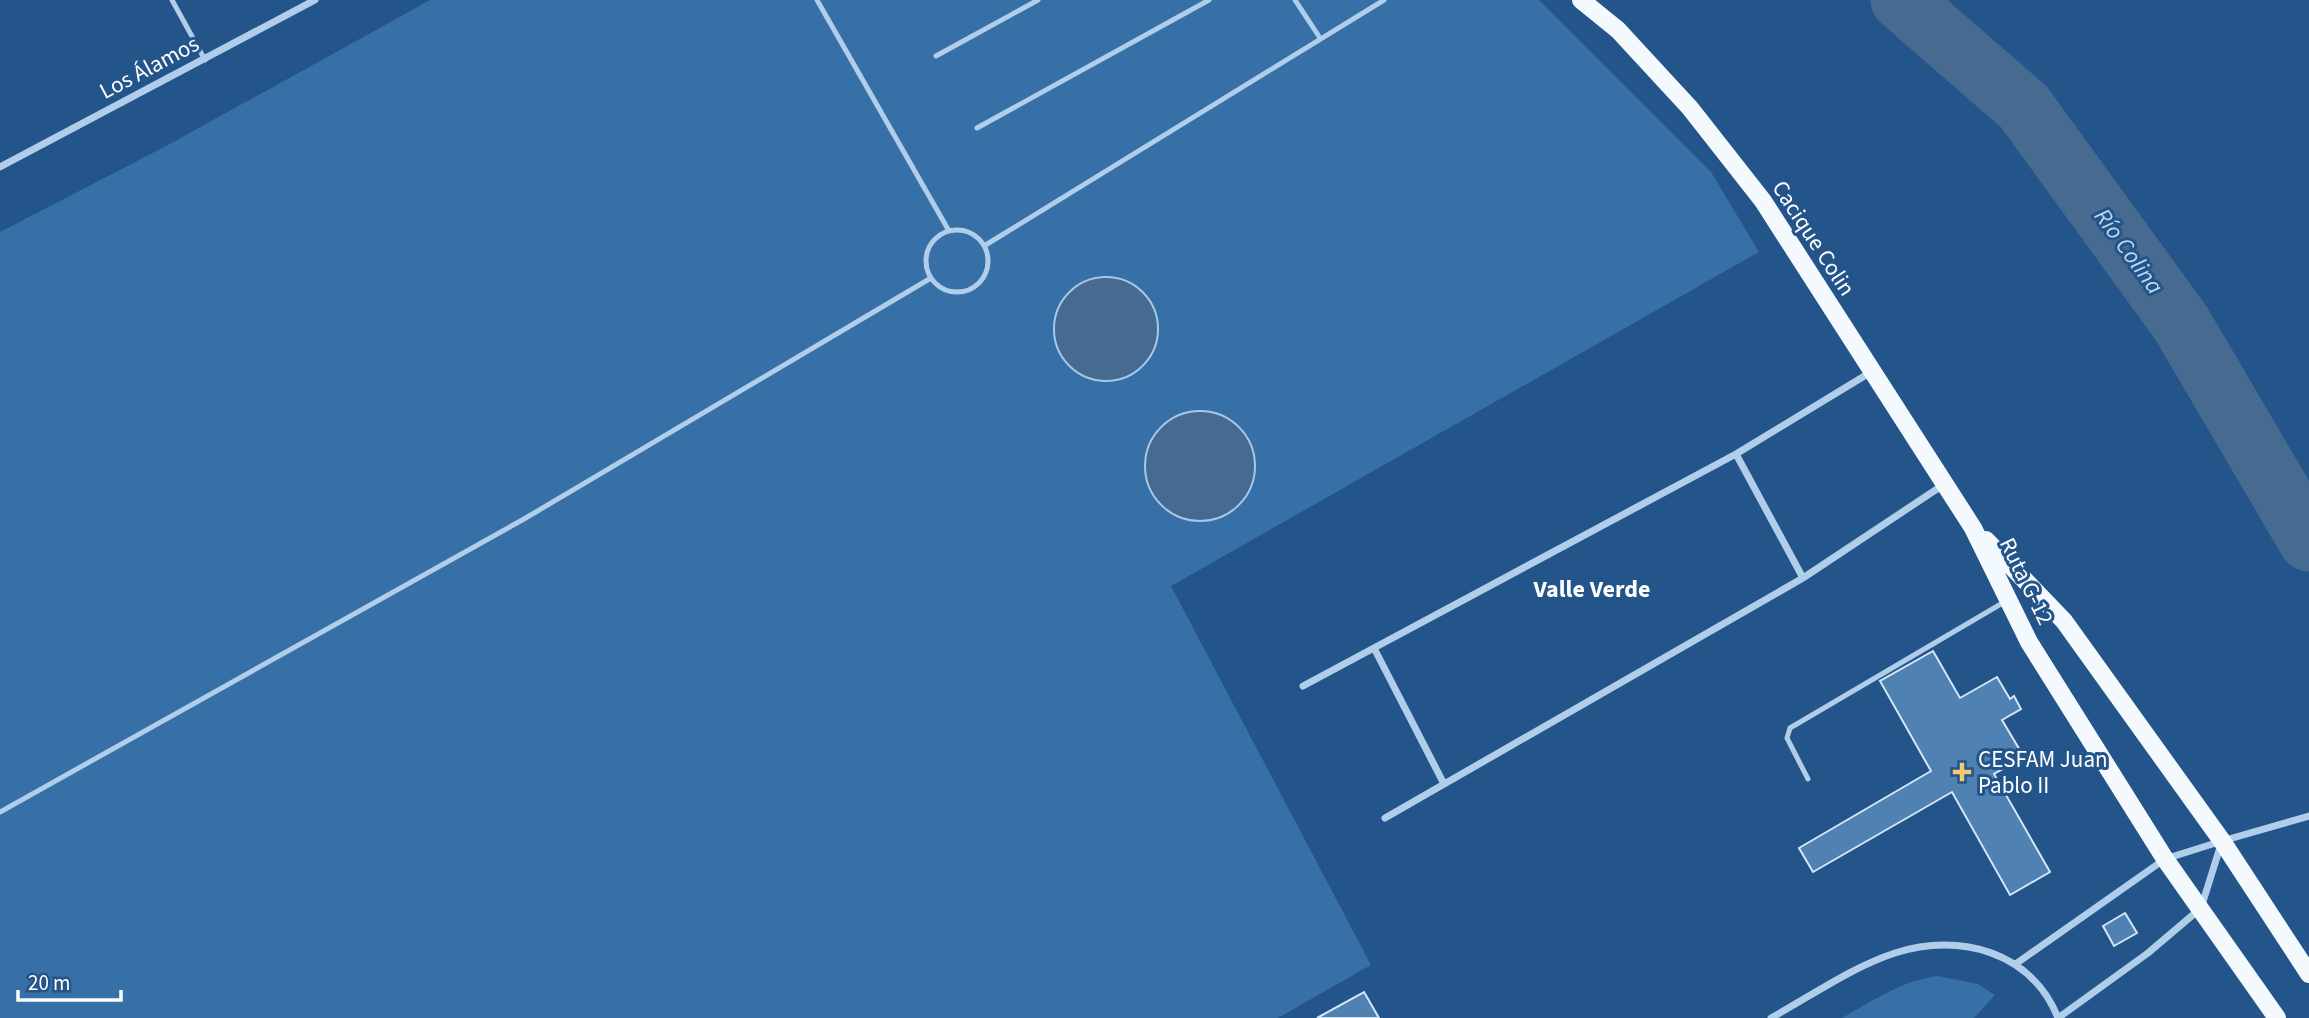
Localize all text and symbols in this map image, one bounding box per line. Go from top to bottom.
street label: Los Álamos [94,27,205,108]
street label: Cacique Colin [1764,174,1863,303]
water label: Río Colina [2085,201,2172,302]
street label: Ruta G-12 [1991,532,2062,630]
district label: Valle Verde [1533,572,1650,607]
place label: CESFAM Juan Pablo II [1978,743,2108,802]
marker: CESFAM Juan Pablo II [1952,762,1972,782]
scale bar [18,958,121,1002]
text: 20 m [28,968,70,998]

